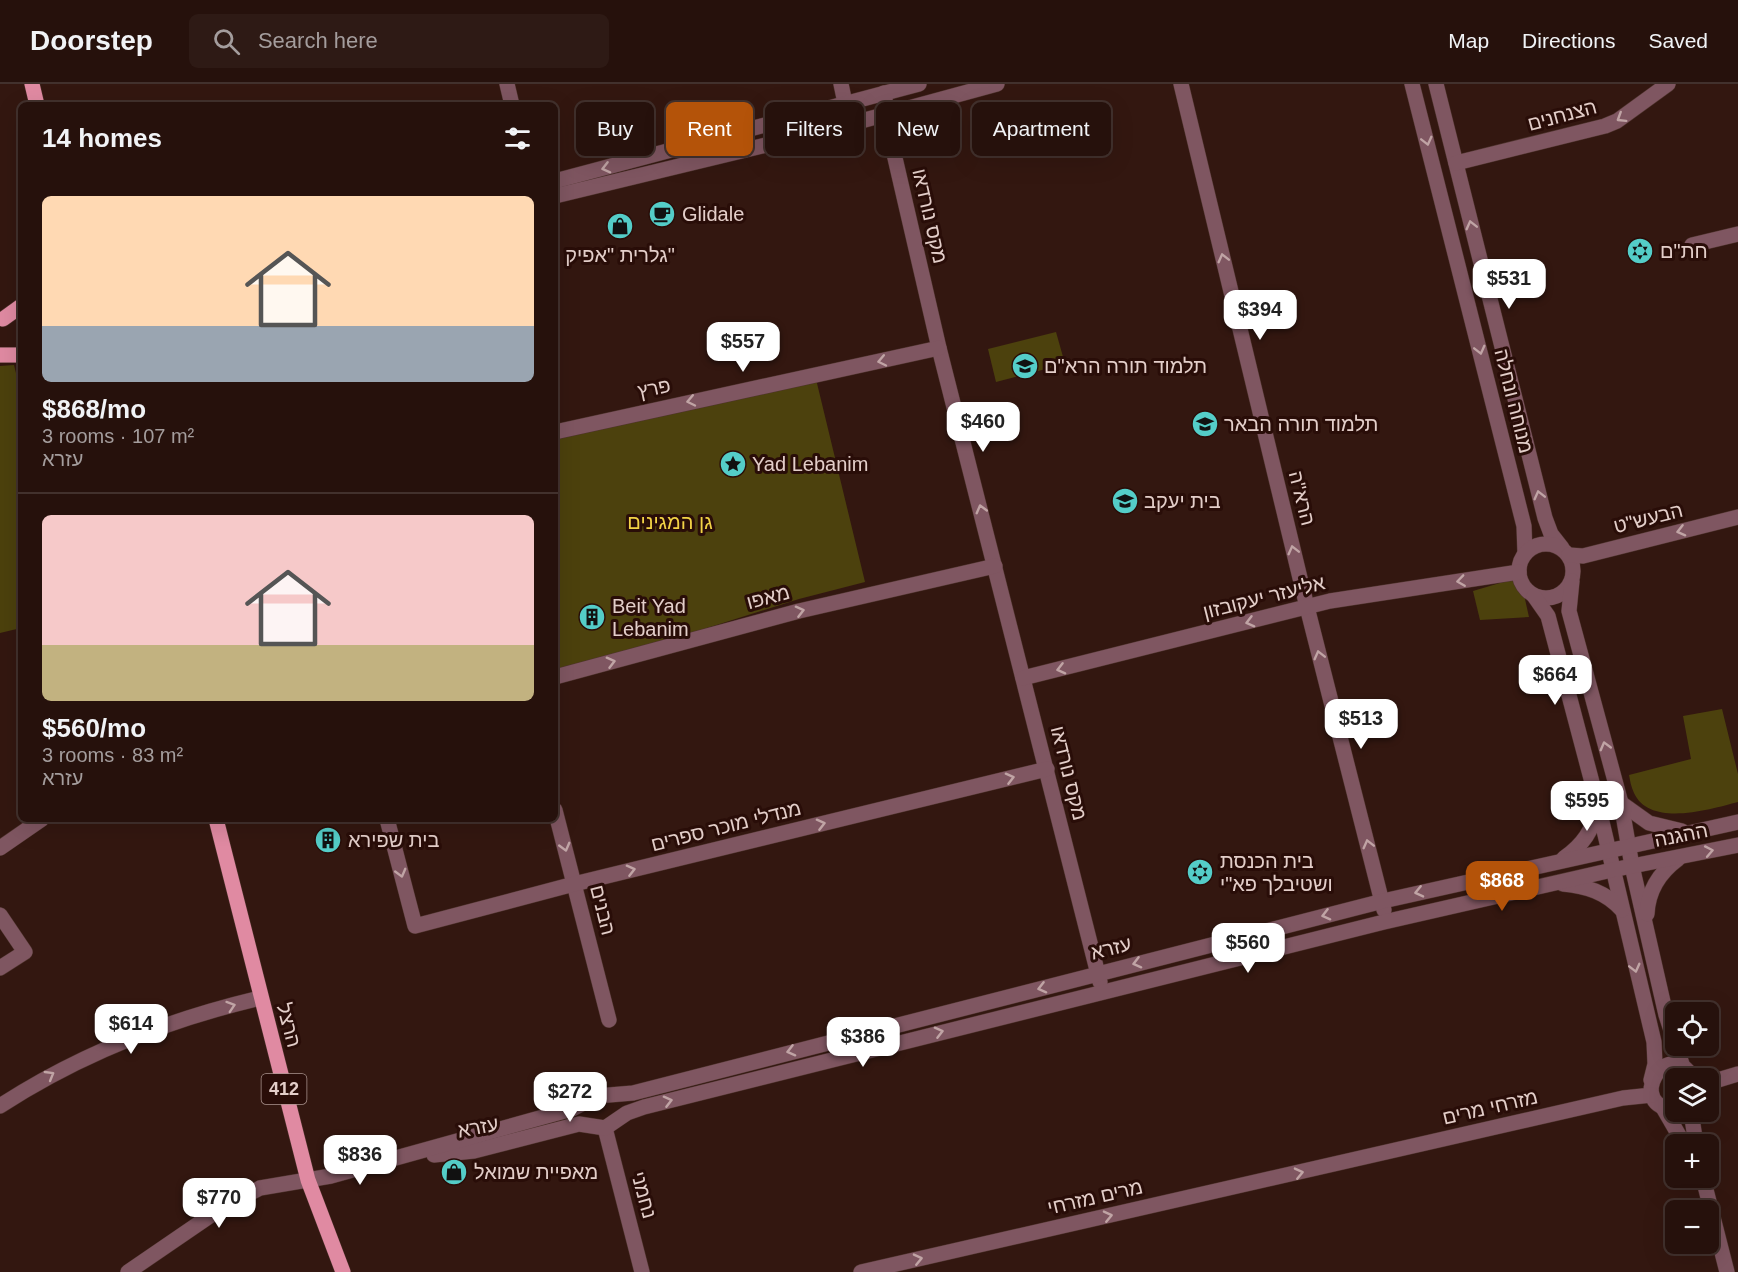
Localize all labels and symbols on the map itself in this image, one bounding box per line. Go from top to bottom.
street label: הצנחנים [1525,95,1599,135]
one-way arrow [1617,110,1627,122]
one-way arrow [1419,136,1432,146]
one-way arrow [602,161,612,174]
street label: מקס נורדאו [908,167,952,265]
cafe icon: Glidale [647,199,677,229]
place label: Glidale [682,203,744,225]
shop icon: גלרית "אפיק" [605,211,635,241]
one-way arrow [1465,220,1478,230]
synagogue icon: חת"ם [1625,236,1655,266]
place label: חת"ם [1660,240,1708,262]
place label: גלרית "אפיק" [565,244,675,266]
one-way arrow [1218,253,1231,263]
pin: $531 [1473,259,1545,310]
pin: $394 [1224,290,1296,341]
pin: $557 [707,322,779,373]
one-way arrow [1472,345,1485,355]
street label: מנוחה ונחלה [1490,346,1538,456]
school or university icon: תלמוד תורה הרא"ם [1010,351,1040,381]
one-way arrow [877,353,887,366]
place label: תלמוד תורה הרא"ם [1044,355,1207,377]
street label: פרץ [636,374,672,402]
one-way arrow [686,394,696,407]
pin: $460 [947,402,1019,453]
school or university icon: תלמוד תורה הבאר [1190,409,1220,439]
place label: תלמוד תורה הבאר [1224,413,1378,435]
place icon: Yad Lebanim [718,449,748,479]
place label: Yad Lebanim [752,453,868,475]
street label: הרא"ה [1285,468,1319,528]
school or university icon: בית יעקב [1110,486,1140,516]
place label: בית יעקב [1144,490,1221,512]
one-way arrow [1534,490,1547,500]
street label: הבעש"ט [1611,499,1685,537]
one-way arrow [975,504,988,514]
park label: גן המגינים [627,511,713,533]
one-way arrow [1676,524,1686,537]
one-way arrow [1288,545,1301,555]
street label: אליעזר יעקובזון [1201,571,1328,623]
one-way arrow [1456,574,1466,586]
street label: מאפו [744,581,792,613]
place label: Beit Yad Lebanim [612,595,689,640]
building icon: Beit Yad Lebanim [577,602,607,632]
one-way arrow [794,605,804,618]
one-way arrow [1245,614,1255,627]
one-way arrow [1314,650,1327,660]
pin: $664 [1519,655,1591,706]
one-way arrow [606,656,616,669]
one-way arrow [1056,661,1066,674]
pin: $513 [1325,699,1397,750]
street label: מקס נורדאו [1047,724,1091,822]
one-way arrow [1600,741,1613,751]
one-way arrow [1005,772,1015,785]
pin: $595 [1551,781,1623,832]
street label: מנדלי מוכר ספרים [649,797,803,855]
one-way arrow [816,819,826,832]
street label: ההגנה [1652,819,1710,851]
building icon: בית שפירא [313,825,343,855]
place label: בית שפירא [348,829,439,851]
one-way arrow [1363,839,1376,849]
one-way arrow [557,842,570,852]
one-way arrow [1704,845,1714,858]
place label: בית הכנסת ושטיבלך פא"י [1220,850,1333,895]
synagogue icon: בית הכנסת ושטיבלך פא"י [1185,857,1215,887]
pin: $868 [1466,861,1538,912]
one-way arrow [626,865,636,878]
one-way arrow [394,867,407,877]
street label: הבנים [586,883,620,937]
one-way arrow [1414,885,1424,898]
one-way arrow [1321,908,1331,921]
pin: $560 [1212,923,1284,974]
street label: עזרא [1088,932,1134,964]
one-way arrow [1132,956,1142,969]
one-way arrow [1628,962,1641,972]
one-way arrow [1037,980,1047,993]
street label: הרצל [273,1000,305,1050]
one-way arrow [226,1001,236,1013]
pin: $614 [95,1004,167,1055]
pin: $386 [827,1017,899,1068]
one-way arrow [934,1027,944,1040]
one-way arrow [787,1044,797,1057]
one-way arrow [44,1071,54,1082]
pin: $272 [534,1072,606,1123]
road number: 412 [262,1074,306,1104]
street label: מזרחי מרים [1440,1085,1540,1129]
one-way arrow [663,1095,673,1108]
street label: עזרא [456,1112,500,1142]
pin: $836 [324,1135,396,1186]
shop icon: מאפיית שמואל [439,1157,469,1187]
place label: מאפיית שמואל [474,1161,598,1183]
one-way arrow [1293,1167,1303,1180]
street label: נחמני [627,1169,661,1221]
street label: מרים מזרחי [1045,1175,1145,1219]
pin: $770 [183,1178,255,1229]
one-way arrow [1103,1210,1113,1223]
one-way arrow [913,1253,923,1266]

